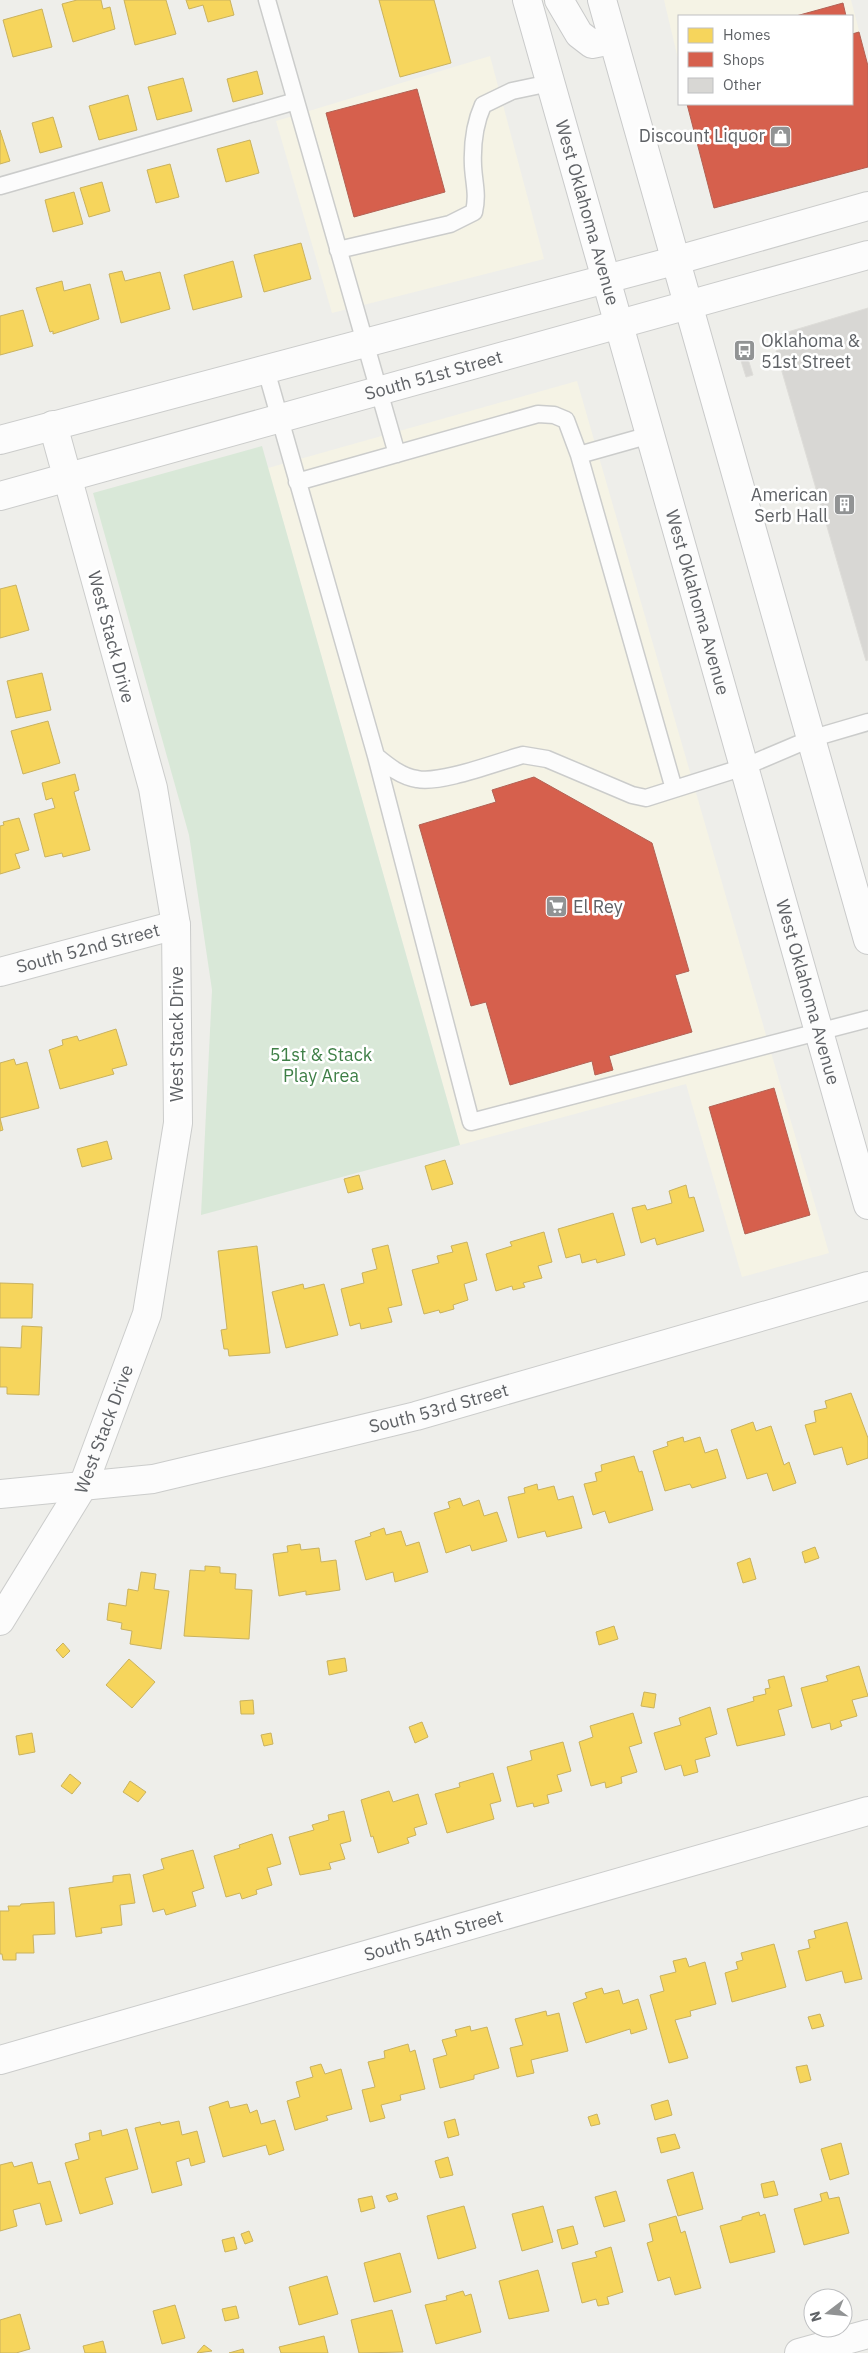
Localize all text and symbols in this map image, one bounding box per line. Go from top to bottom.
legend [678,15,853,105]
text: Homes [723,25,771,44]
text: Shops [723,50,765,69]
text: Other [723,75,762,94]
street label: West Oklahoma Avenue [550,117,625,308]
place label: Discount Liquor [639,124,765,147]
shop icon: Discount Liquor [769,124,793,148]
place label: Oklahoma & 51st Street [761,329,861,373]
bus stop icon: Oklahoma & 51st Street [733,339,757,363]
street label: South 51st Street [362,345,505,405]
place label: American Serb Hall [751,483,828,527]
building icon: American Serb Hall [832,493,856,517]
street label: West Oklahoma Avenue [661,507,735,698]
street label: West Stack Drive [83,568,140,706]
supermarket icon: El Rey [545,895,569,919]
place label: El Rey [573,895,623,918]
street label: West Oklahoma Avenue [771,897,845,1087]
street label: South 52nd Street [14,918,162,978]
street label: West Stack Drive [165,966,188,1102]
park label: 51st & Stack Play Area [270,1043,373,1087]
street label: West Stack Drive [69,1361,138,1497]
street label: South 53rd Street [366,1378,511,1438]
street label: South 54th Street [361,1904,506,1966]
north arrow [803,2288,853,2338]
text: N [805,2309,826,2324]

